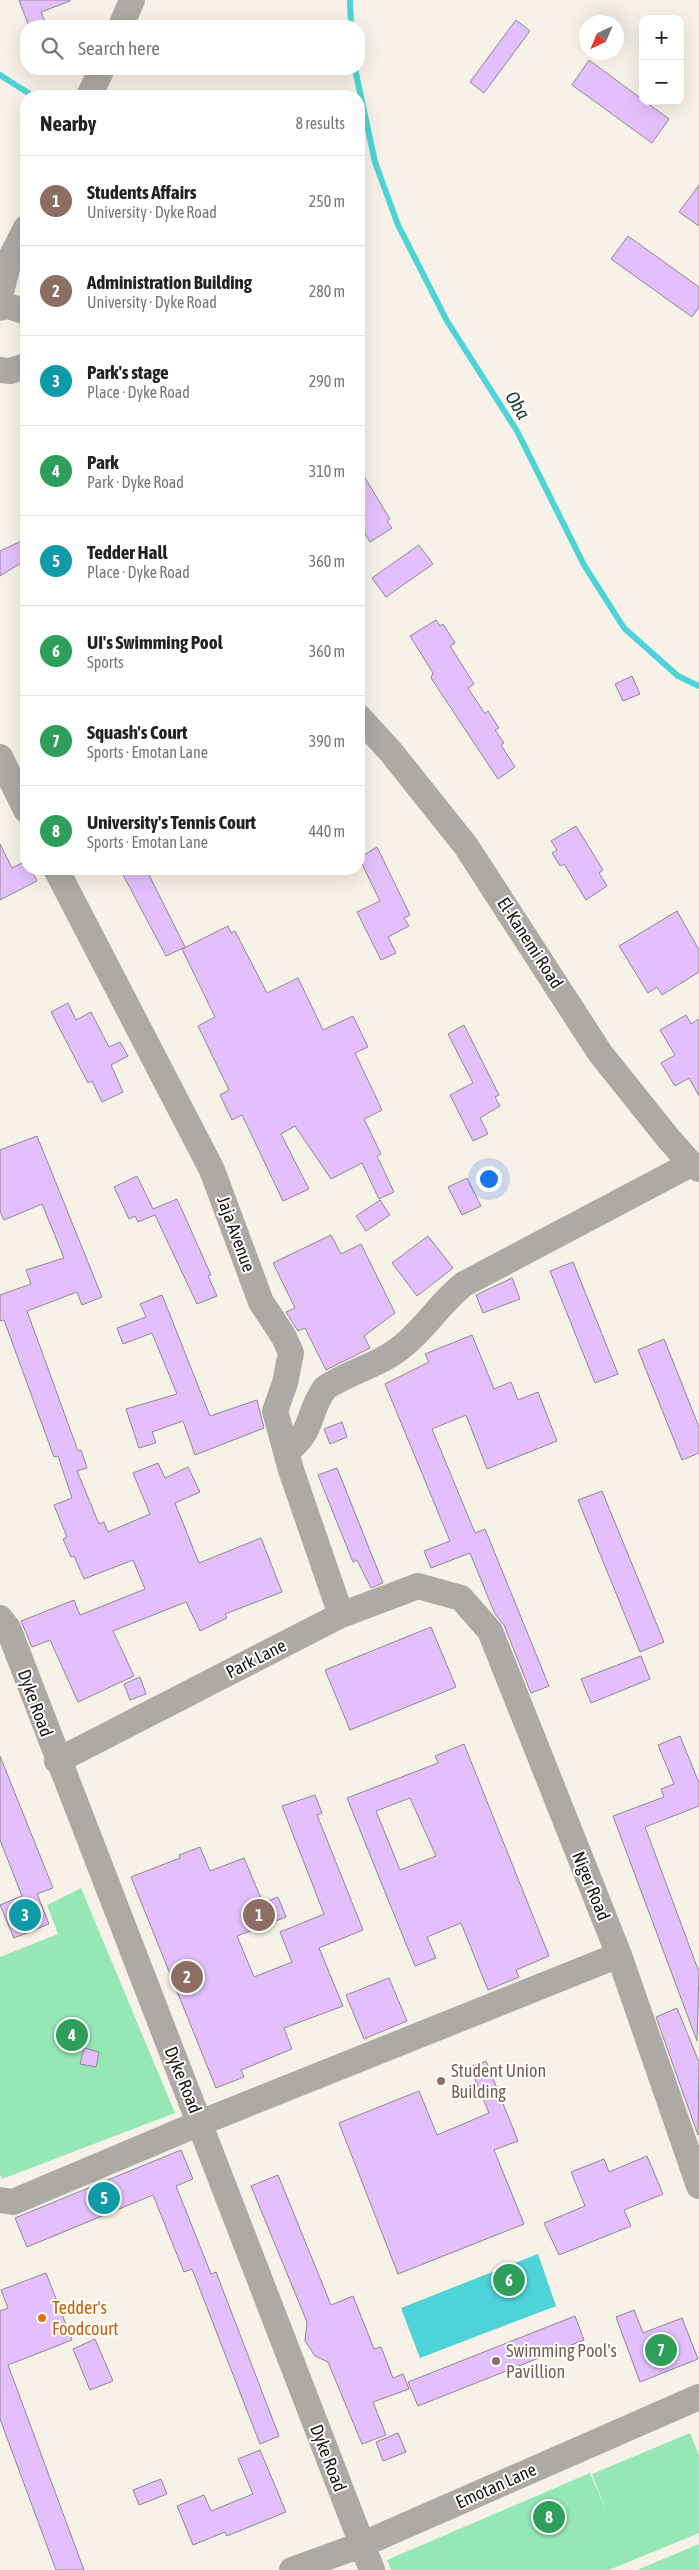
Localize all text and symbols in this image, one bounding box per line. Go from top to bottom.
north arrow [579,15,624,60]
map controls [639,15,684,105]
button: + [639,15,684,60]
search box [20,20,365,75]
icon: search [38,34,66,62]
text: Search here [78,37,160,59]
button: − [639,60,684,105]
text: Nearby [40,111,96,135]
text: 8 results [295,114,345,132]
text: Students Affairs [87,181,196,203]
text: 1 [52,192,60,210]
text: 250 m [309,192,345,210]
text: University · Dyke Road [87,203,217,221]
text: Administration Building [87,271,252,293]
text: 2 [52,282,60,300]
text: 280 m [309,282,345,300]
text: University · Dyke Road [87,293,217,311]
text: Park's stage [87,361,169,383]
text: 3 [52,372,60,390]
text: 290 m [309,372,345,390]
text: Place · Dyke Road [87,383,190,401]
water label: Oba [501,387,535,423]
text: Park [87,451,119,473]
text: 4 [52,462,60,480]
text: 310 m [309,462,345,480]
text: Park · Dyke Road [87,473,184,491]
text: Tedder Hall [87,541,168,563]
text: 5 [52,552,60,570]
text: 360 m [309,552,345,570]
text: Place · Dyke Road [87,563,190,581]
text: UI's Swimming Pool [87,631,223,653]
text: 6 [52,642,60,660]
text: 360 m [309,642,345,660]
text: Sports [87,653,124,671]
text: Squash's Court [87,721,188,743]
text: 7 [52,732,60,750]
text: 390 m [309,732,345,750]
text: Sports · Emotan Lane [87,743,208,761]
text: University's Tennis Court [87,811,256,833]
text: 8 [52,822,60,840]
text: 440 m [309,822,345,840]
text: Sports · Emotan Lane [87,833,208,851]
street label: El-Kanemi Road [493,893,568,992]
your location [476,1166,502,1192]
street label: Jaja Avenue [213,1193,260,1275]
street label: Park Lane [222,1634,289,1683]
street label: Dyke Road [14,1666,57,1739]
street label: Niger Road [568,1848,615,1923]
pin: 3 [9,1896,41,1934]
pin: 1 [243,1896,275,1934]
pin: 2 [171,1958,203,1996]
pin: 4 [56,2016,88,2054]
street label: Dyke Road [161,2043,206,2116]
place label: Student Union Building [451,2060,546,2102]
marker: Student Union Building [435,2075,447,2087]
pin: 5 [88,2179,120,2217]
pin: 6 [493,2261,525,2299]
place label: Tedder's Foodcourt [52,2297,118,2339]
marker: Tedder's Foodcourt [36,2312,48,2324]
pin: 7 [645,2331,677,2369]
place label: Swimming Pool's Pavillion [506,2340,617,2382]
marker: Swimming Pool's Pavillion [490,2355,502,2367]
street label: Dyke Road [306,2421,351,2494]
street label: Emotan Lane [452,2458,539,2513]
pin: 8 [533,2498,565,2536]

